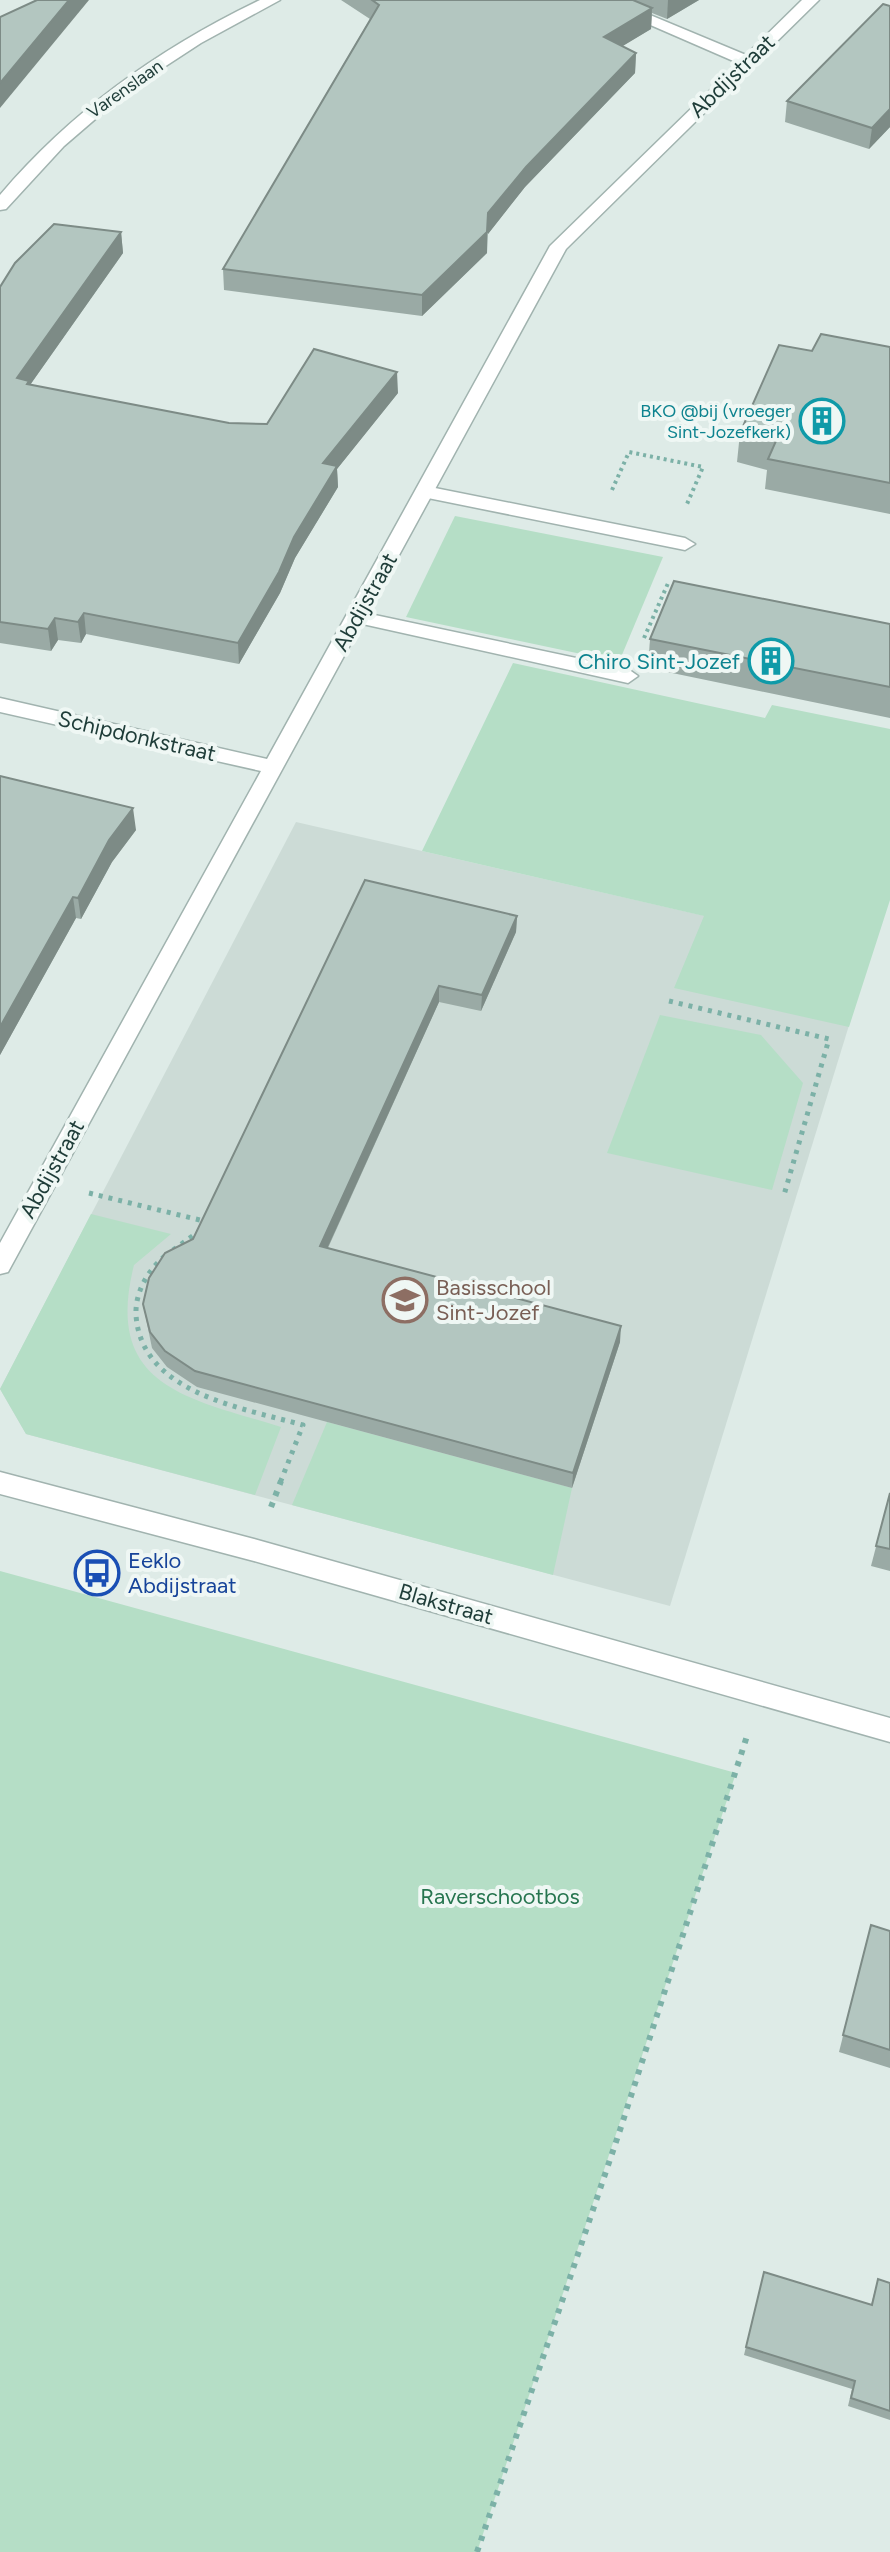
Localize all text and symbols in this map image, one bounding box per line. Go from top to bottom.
street label: Abdijstraat [684,29,780,123]
street label: Varenslaan [83,55,167,123]
building icon: BKO @bij (vroeger Sint-Jozefkerk) [798,397,846,445]
place label: BKO @bij (vroeger Sint-Jozefkerk) [640,400,791,443]
street label: Abdijstraat [327,548,403,656]
building icon: Chiro Sint-Jozef [747,637,795,685]
place label: Chiro Sint-Jozef [578,648,741,675]
street label: Schipdonkstraat [55,705,219,767]
street label: Abdijstraat [14,1115,90,1223]
place label: Basisschool Sint-Jozef [436,1274,551,1326]
school or university icon: Basisschool Sint-Jozef [381,1276,429,1324]
place label: Eeklo Abdijstraat [128,1547,236,1599]
bus stop icon: Eeklo Abdijstraat [73,1549,121,1597]
street label: Blakstraat [396,1578,496,1630]
park label: Raverschootbos [420,1883,580,1910]

